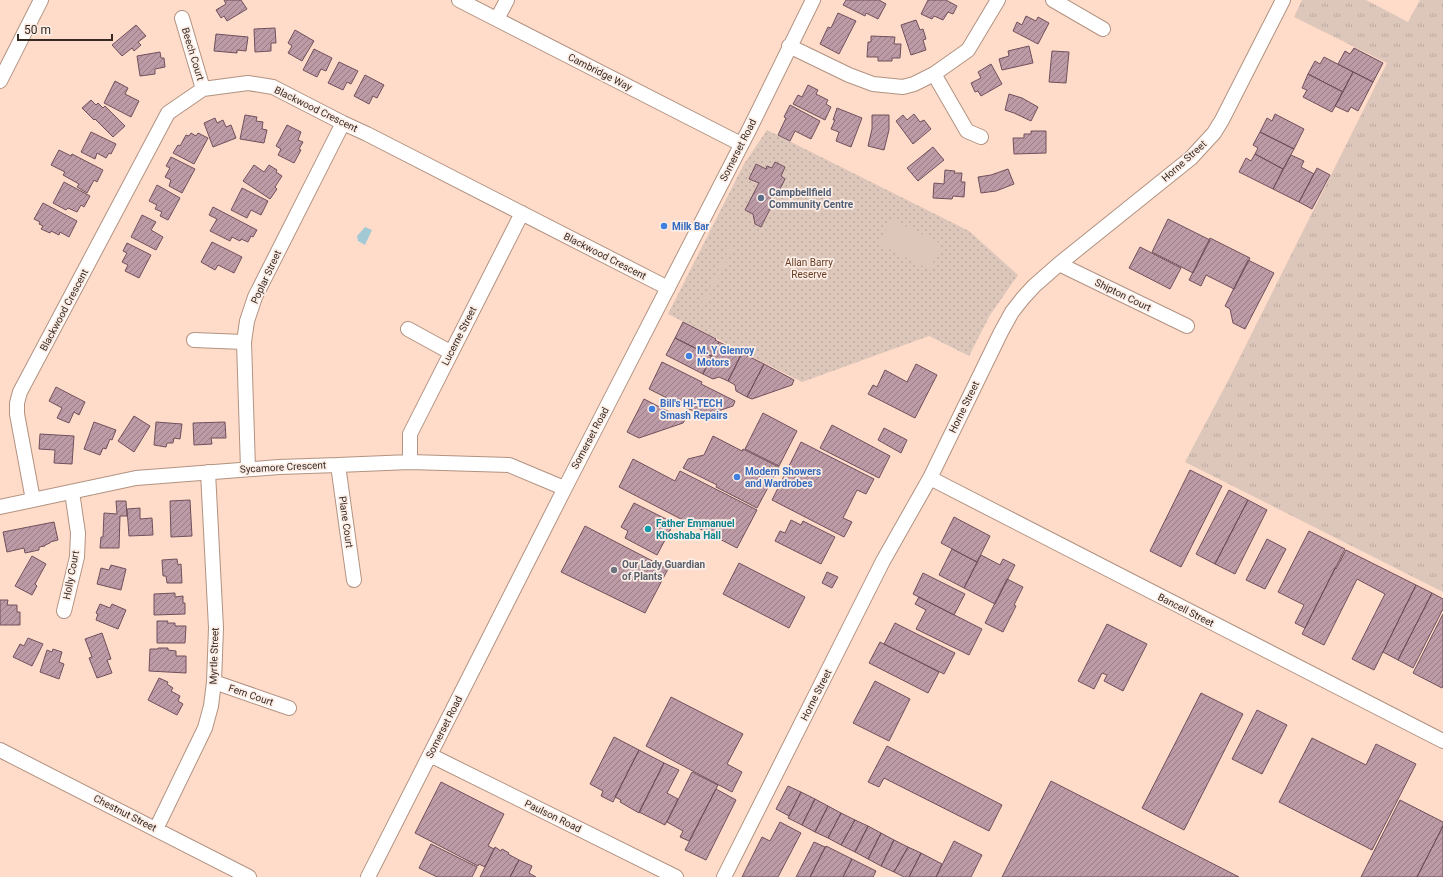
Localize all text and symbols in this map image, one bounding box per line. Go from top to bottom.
scale bar [18,16,112,42]
text: 50 m [24,23,51,37]
street label: Beech Court [180,26,206,82]
street label: Cambridge Way [566,51,634,93]
street label: Blackwood Crescent [273,84,359,134]
street label: Somerset Road [718,117,758,183]
street label: Horne Street [1160,138,1208,184]
place label: Campbellfield Community Centre [769,187,854,210]
marker: Campbellfield Community Centre [756,193,766,203]
marker: Milk Bar [659,221,669,231]
place label: Milk Bar [672,221,710,232]
street label: Blackwood Crescent [562,230,648,282]
street label: Poplar Street [249,249,283,305]
park label: Allan Barry Reserve [785,257,833,280]
street label: Blackwood Crescent [38,267,90,353]
street label: Shipton Court [1093,277,1153,313]
street label: Lucerne Street [440,305,478,367]
place label: M. Y Glenroy Motors [697,345,755,368]
marker: M. Y Glenroy Motors [684,351,694,361]
street label: Horne Street [947,379,981,435]
place label: Bill's HI-TECH Smash Repairs [660,398,728,421]
marker: Bill's HI-TECH Smash Repairs [647,404,657,414]
street label: Somerset Road [569,405,611,471]
street label: Sycamore Crescent [240,459,326,475]
place label: Modern Showers and Wardrobes [745,466,821,489]
marker: Modern Showers and Wardrobes [732,472,742,482]
street label: Plane Court [337,495,355,549]
place label: Father Emmanuel Khoshaba Hall [656,518,735,541]
marker: Father Emmanuel Khoshaba Hall [643,524,653,534]
street label: Holly Court [61,550,81,600]
place label: Our Lady Guardian of Plants [622,559,706,582]
marker: Our Lady Guardian of Plants [609,565,619,575]
street label: Bancell Street [1156,591,1216,629]
street label: Myrtle Street [208,627,220,685]
street label: Horne Street [798,668,834,722]
street label: Fern Court [227,682,275,708]
street label: Somerset Road [424,694,464,760]
street label: Chestnut Street [92,792,158,834]
street label: Paulson Road [523,798,583,834]

